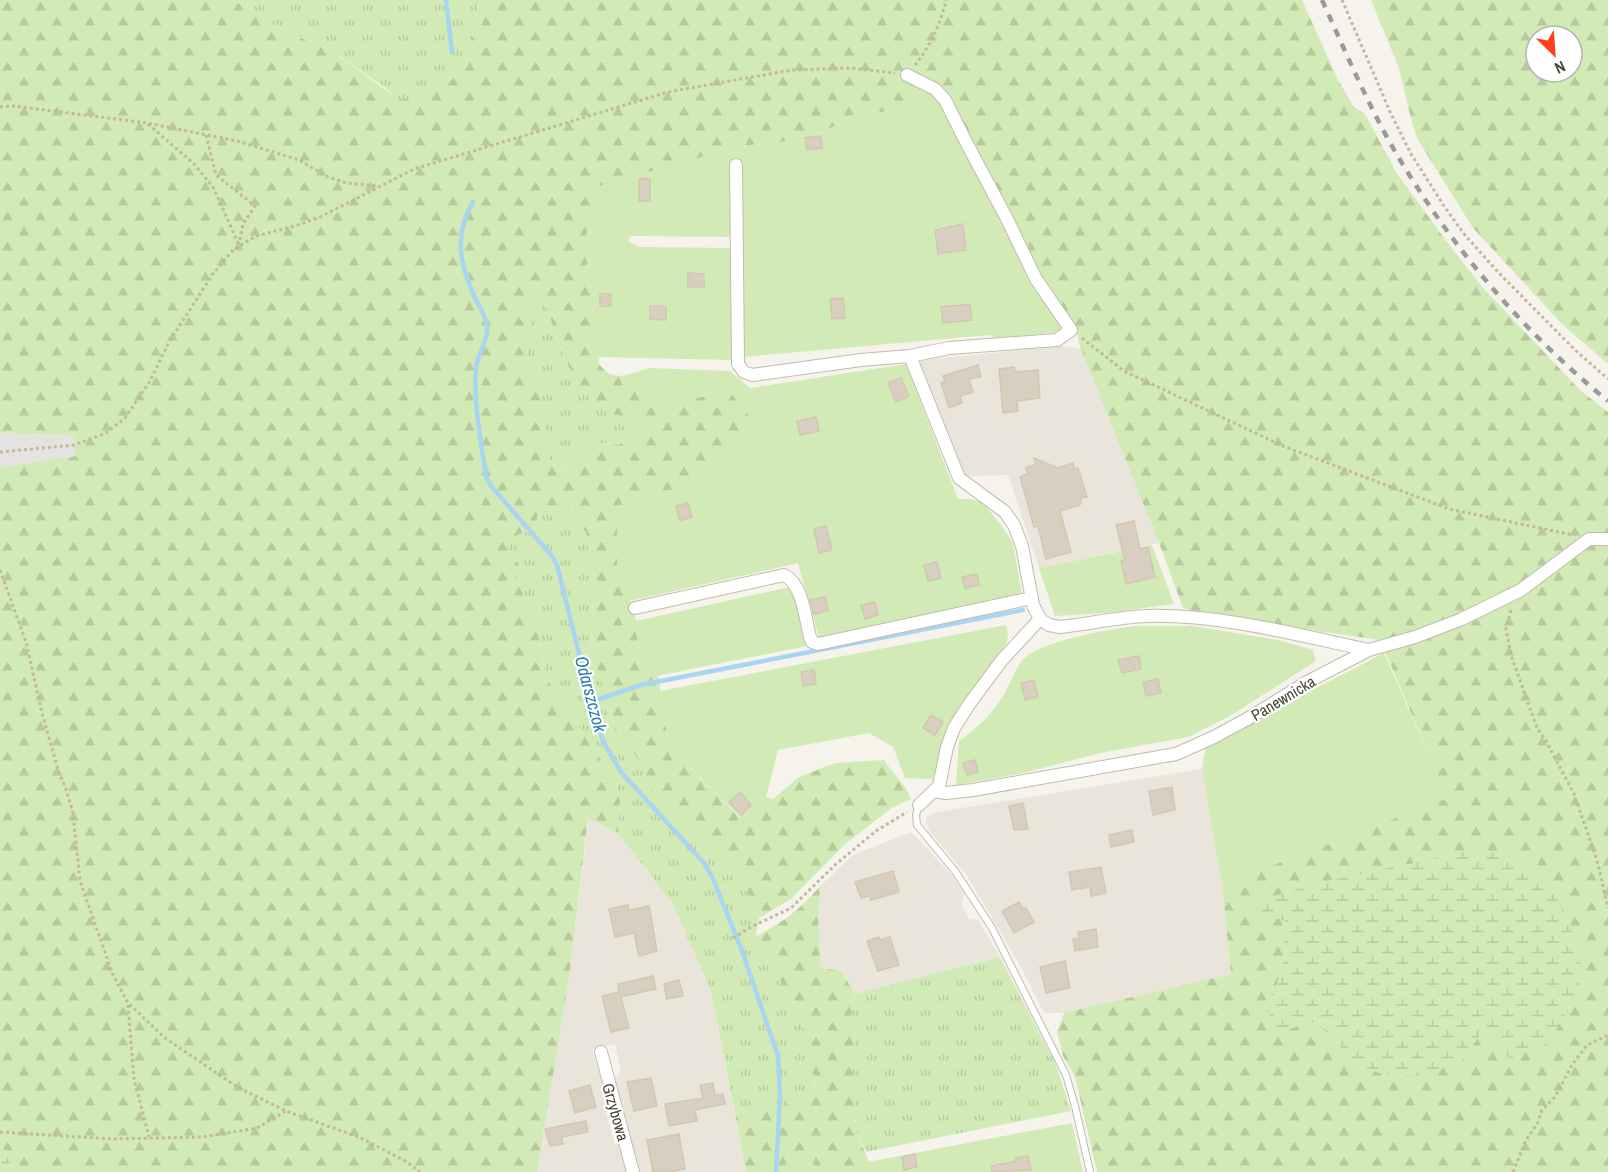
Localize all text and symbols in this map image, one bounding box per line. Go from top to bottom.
north arrow [1524,24,1584,84]
text: N [1551,56,1569,80]
water label: Odarszczok [569,653,613,735]
street label: Panewnicka [1247,670,1320,726]
street label: Grzybowa [597,1081,635,1144]

